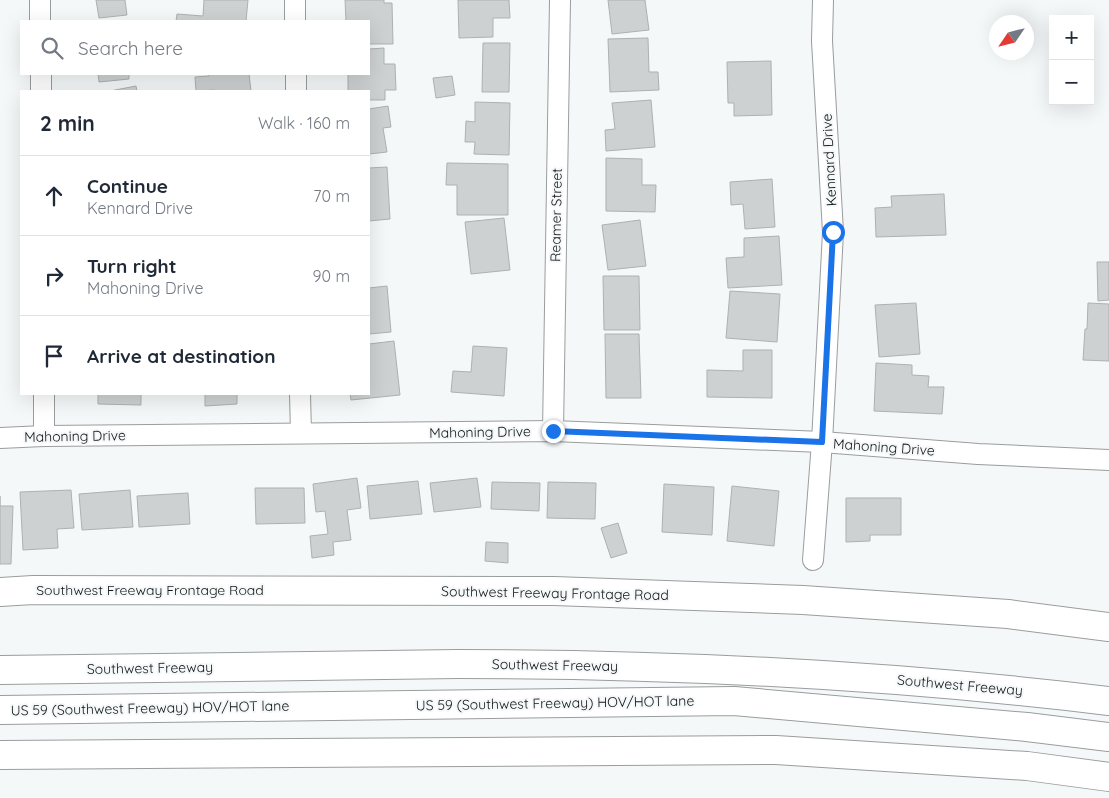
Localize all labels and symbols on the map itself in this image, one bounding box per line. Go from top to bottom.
north arrow [989,15,1034,60]
street label: Kennard Drive [818,113,840,207]
street label: Reamer Street [546,168,566,262]
route start [822,221,845,244]
route end [542,420,565,443]
street label: Mahoning Drive [429,422,531,442]
street label: Mahoning Drive [24,426,126,446]
street label: Mahoning Drive [833,434,936,460]
street label: Southwest Freeway Frontage Road [36,581,264,599]
street label: Southwest Freeway Frontage Road [441,582,669,604]
street label: Southwest Freeway [492,655,618,675]
street label: Southwest Freeway [87,658,213,678]
street label: Southwest Freeway [896,671,1024,699]
street label: US 59 (Southwest Freeway) HOV/HOT lane [416,692,694,714]
street label: US 59 (Southwest Freeway) HOV/HOT lane [11,697,289,719]

